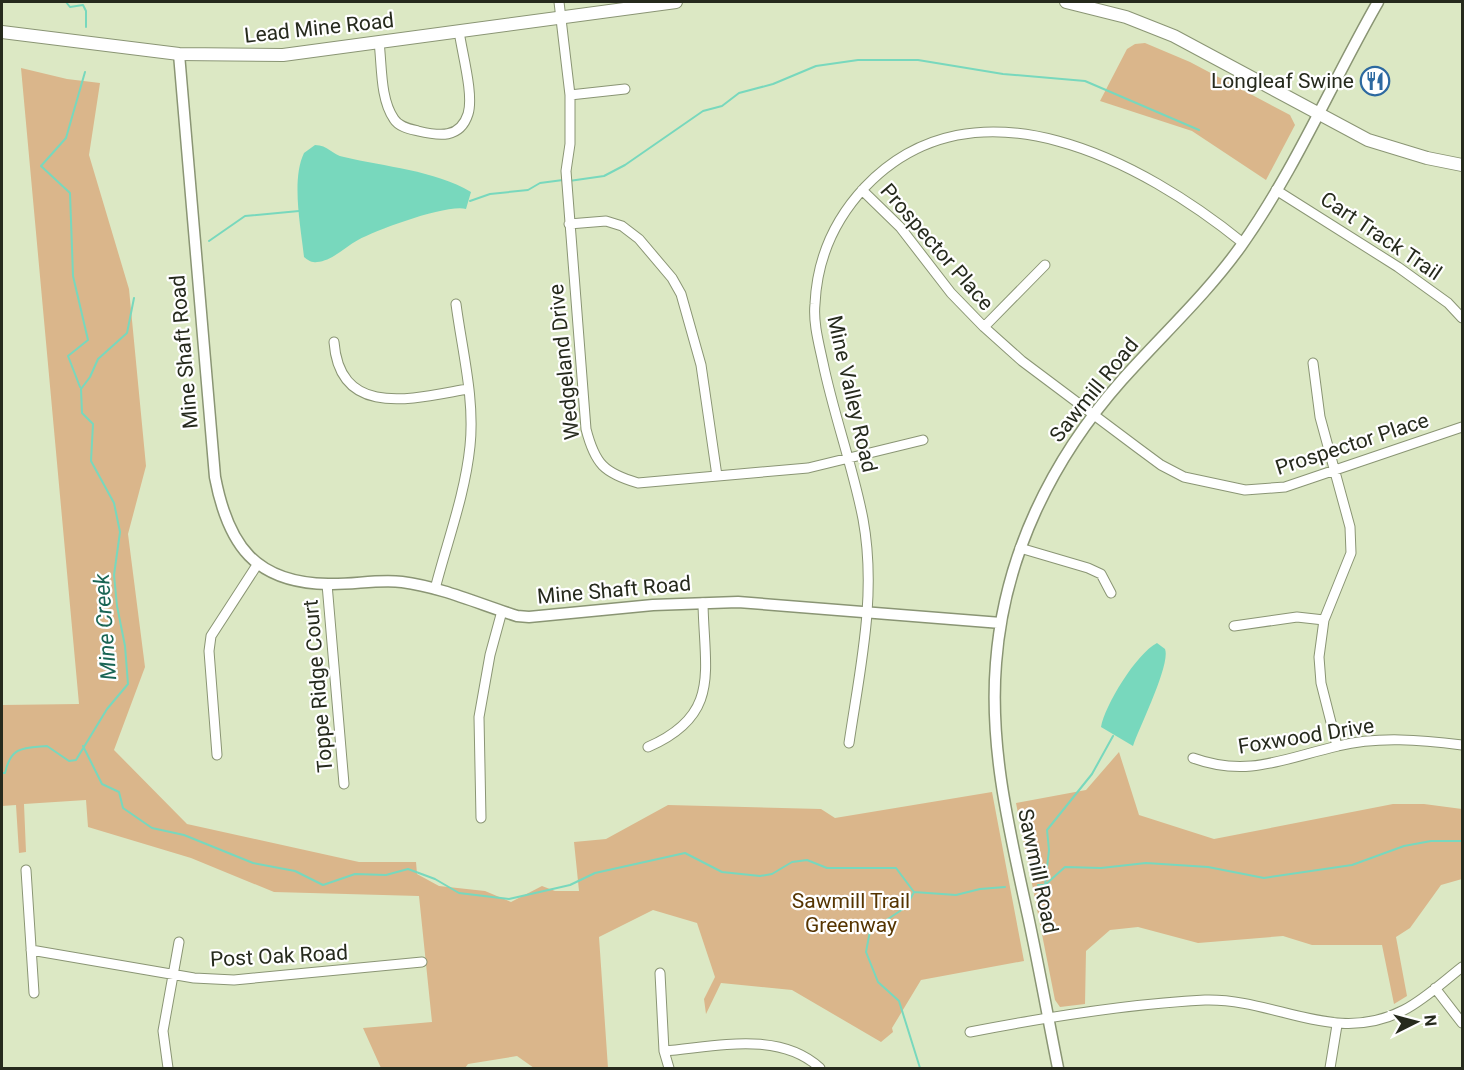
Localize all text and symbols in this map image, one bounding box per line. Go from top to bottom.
street label: Lead Mine Road [243,8,395,48]
restaurant icon: Longleaf Swine [1359,65,1391,97]
place label: Longleaf Swine [1211,69,1354,93]
street label: Prospector Place [876,179,998,315]
street label: Cart Track Trail [1316,187,1446,285]
street label: Mine Shaft Road [165,274,203,430]
street label: Wedgeland Drive [544,283,584,441]
street label: Mine Valley Road [822,313,882,475]
street label: Sawmill Road [1045,333,1143,447]
street label: Prospector Place [1272,408,1432,480]
street label: Mine Shaft Road [536,571,692,609]
water label: Mine Creek [89,572,121,681]
street label: Toppe Ridge Court [298,599,338,773]
street label: Foxwood Drive [1236,713,1376,759]
street label: Sawmill Road [1013,806,1063,936]
park label: Sawmill Trail Greenway [792,889,910,937]
street label: Post Oak Road [210,940,348,972]
north arrow [1386,992,1446,1052]
text: N [1420,1014,1440,1027]

